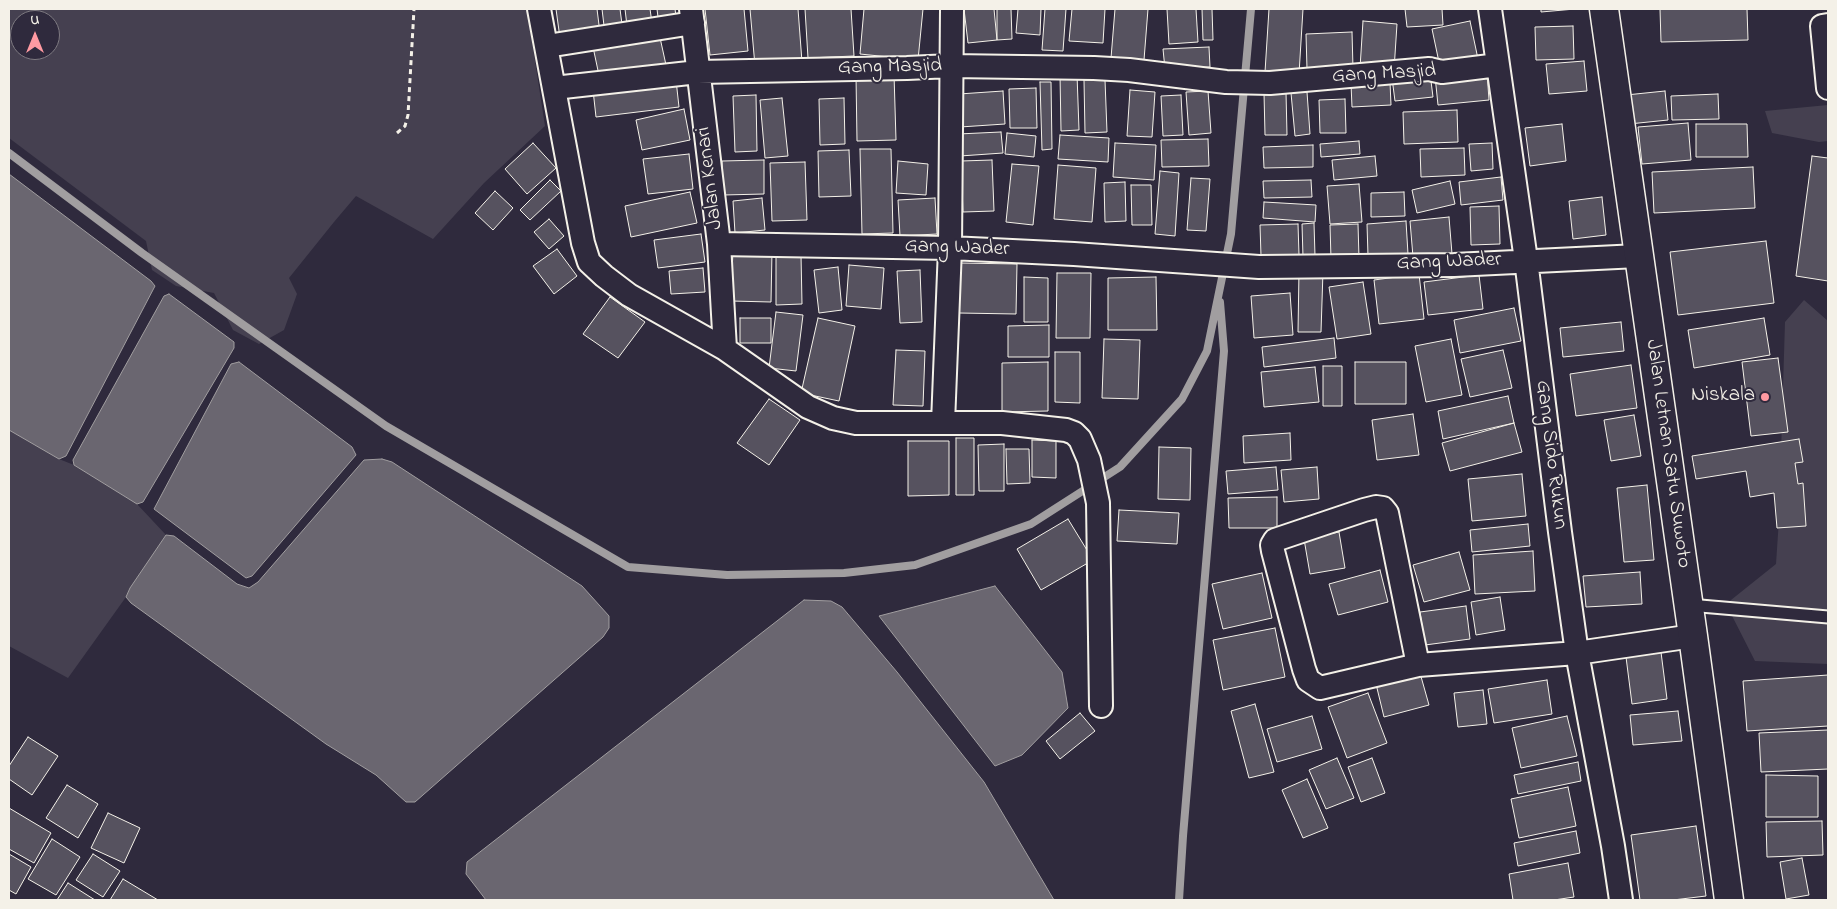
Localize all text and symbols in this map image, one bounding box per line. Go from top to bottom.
north arrow [10,10,60,60]
text: U [31,10,39,31]
street label: Gang Masjid [838,54,942,82]
street label: Gang Masjid [1331,60,1437,90]
street label: Jalan Kenari [692,125,730,231]
street label: Gang Wader [904,235,1010,263]
street label: Gang Wader [1396,249,1502,277]
street label: Jalan Letnan Satu Suwoto [1638,338,1696,570]
street label: Gang Sido Rukun [1528,379,1572,531]
place label: Niskala [1691,384,1755,410]
marker: Niskala [1759,391,1771,403]

